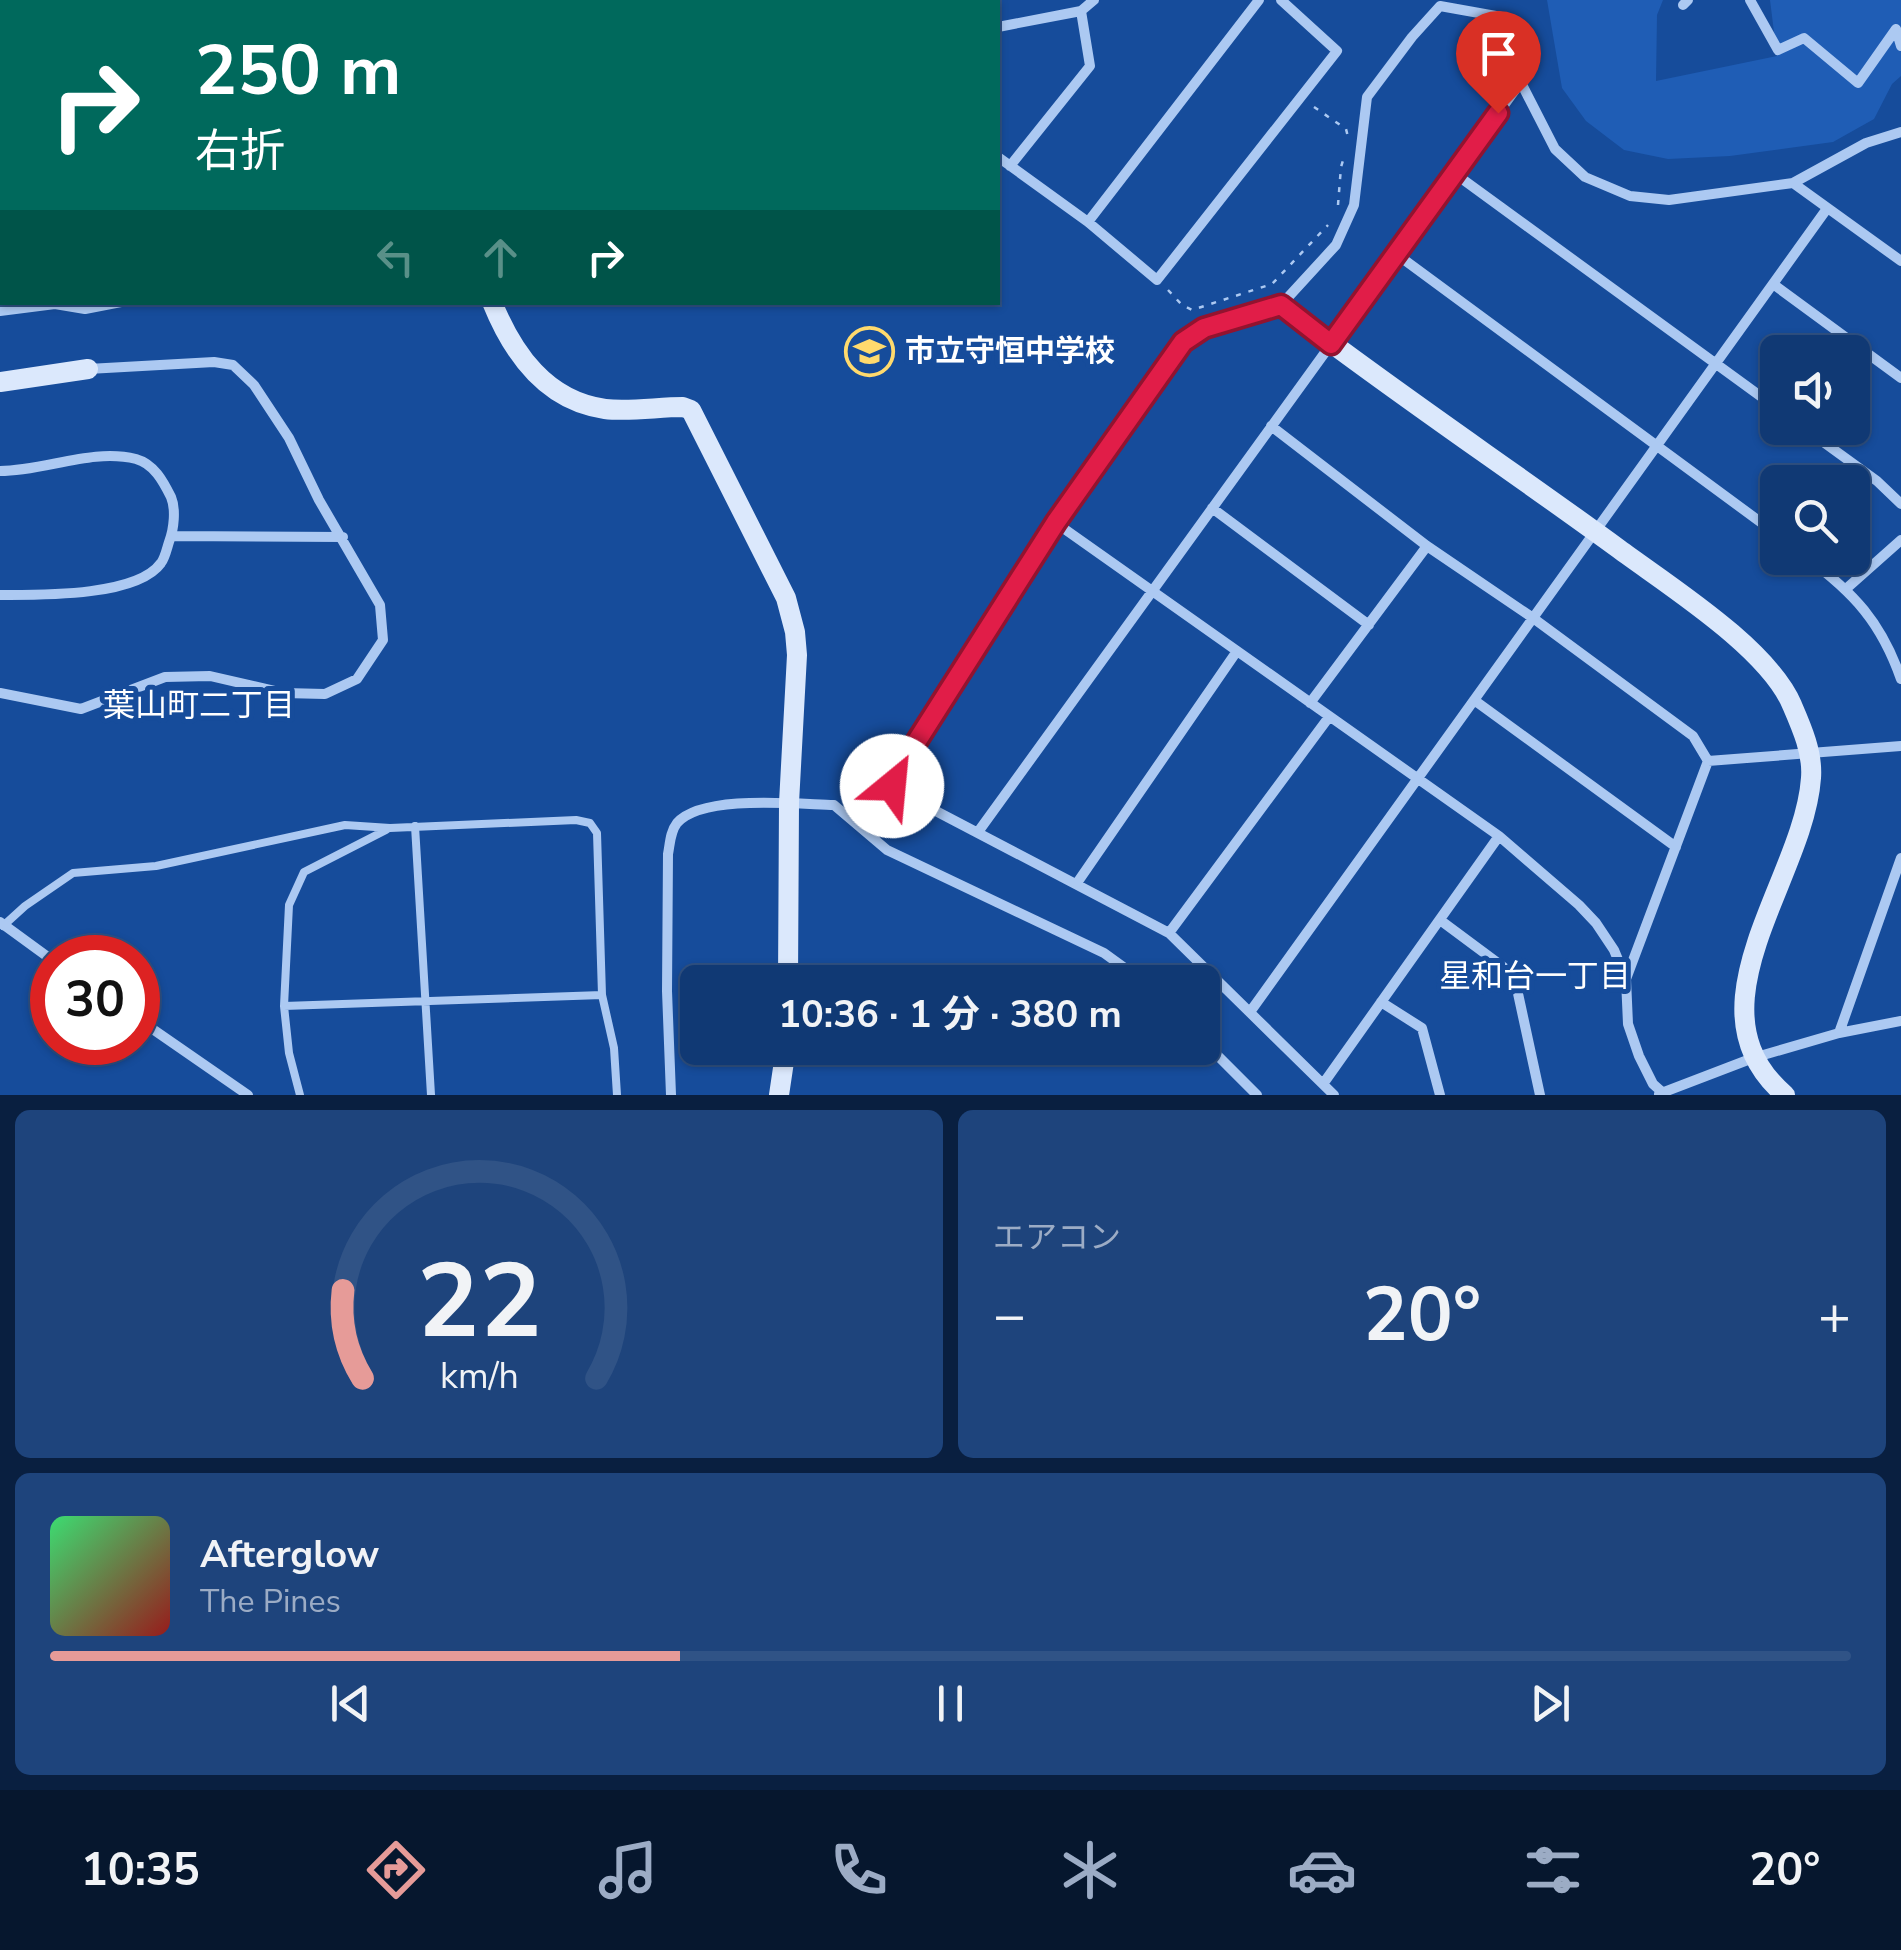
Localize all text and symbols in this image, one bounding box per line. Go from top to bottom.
pin [1456,11,1541,114]
text: 250 m [195,23,401,119]
icon: arrive [1471,26,1526,81]
icon: right [30,40,160,170]
text: 右折 [195,121,285,182]
icon: left [368,230,423,285]
icon: ahead [473,230,528,285]
icon: right [578,230,633,285]
school or university icon: 市立守恒中学校 [844,325,896,377]
place label: 市立守恒中学校 [905,331,1115,372]
map controls [1760,335,1870,575]
button: sound [1760,335,1870,445]
button: search [1760,465,1870,575]
district label: 葉山町二丁目 [103,684,295,727]
position arrow [840,734,944,838]
speed limit sign: 30 [30,935,160,1065]
district label: 星和台一丁目 [1439,955,1631,998]
text: 10:36 · 1 分 · 380 m [778,989,1122,1040]
text: エアコン [993,1216,1121,1259]
text: 22 [417,1231,541,1373]
text: 20° [1363,1264,1481,1366]
text: − [993,1278,1026,1353]
text: + [1818,1278,1851,1353]
text: km/h [440,1352,518,1401]
text: Afterglow [200,1529,379,1580]
text: The Pines [200,1580,341,1623]
icon: previous [323,1676,378,1731]
icon: pause [923,1676,978,1731]
icon: next [1523,1676,1578,1731]
icon: directions [361,1835,431,1905]
icon: music [593,1835,663,1905]
icon: phone [824,1835,894,1905]
icon: climate [1055,1835,1125,1905]
icon: car [1287,1835,1357,1905]
icon: filters [1518,1835,1588,1905]
text: 10:35 [81,1840,200,1901]
text: 20° [1749,1840,1820,1901]

